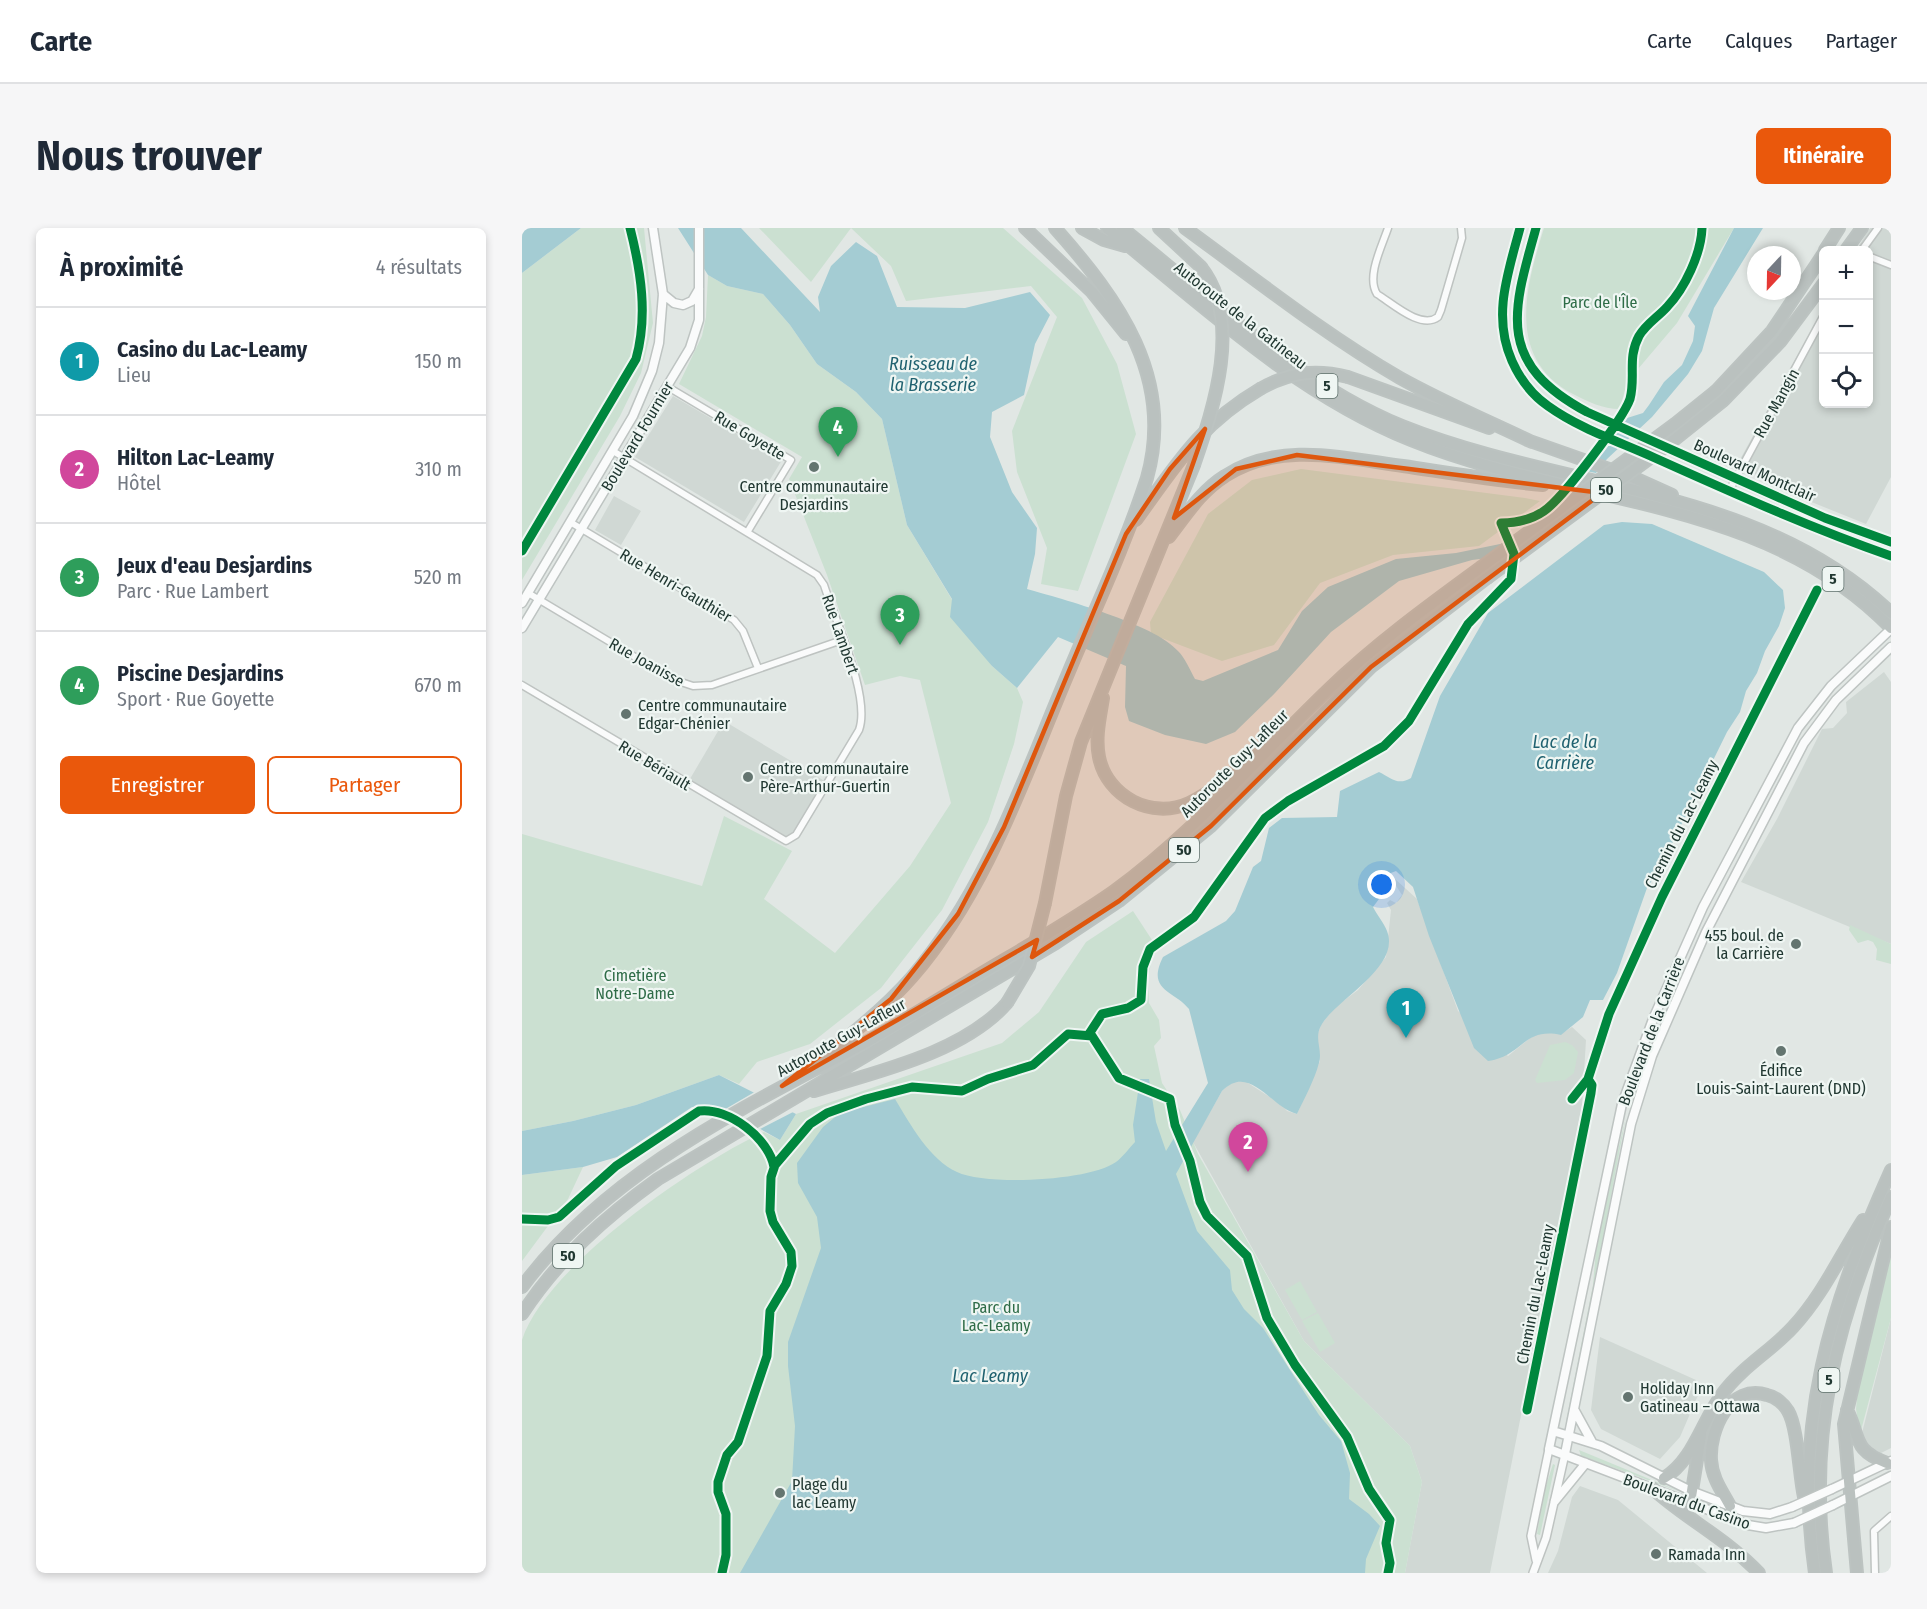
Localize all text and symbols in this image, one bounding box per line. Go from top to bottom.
text: Carte [30,25,92,58]
text: Carte [1647,28,1692,54]
text: Calques [1725,28,1792,54]
text: Partager [1825,28,1897,54]
button: Itinéraire [1756,128,1891,184]
text: Nous trouver [36,131,262,181]
north arrow [1747,246,1801,300]
map controls [1819,246,1873,408]
button: + [1819,246,1873,300]
text: À proximité [60,252,183,283]
text: 4 résultats [376,255,462,279]
street label: Autoroute de la Gatineau [1170,258,1311,373]
park label: Parc de l'Île [1563,293,1637,312]
button: − [1819,300,1873,354]
text: Casino du Lac-Leamy [117,336,307,363]
text: 1 [75,349,84,373]
text: 150 m [415,349,462,373]
water label: Ruisseau de la Brasserie [889,353,977,396]
button: locate [1819,354,1873,408]
text: Lieu [117,363,151,387]
street label: Rue Mangin [1750,365,1803,441]
road number: 5 [1316,374,1338,398]
street label: Boulevard Fournier [597,378,678,495]
street label: Rue Goyette [711,407,789,464]
pin: 4 [818,408,858,457]
street label: Boulevard Montclair [1691,435,1819,506]
text: Hilton Lac-Leamy [117,444,274,471]
text: 2 [75,457,84,481]
text: 310 m [415,457,462,481]
marker: Centre communautaire Desjardins [807,460,821,474]
text: Hôtel [117,471,161,495]
place label: Centre communautaire Desjardins [740,477,888,514]
road number: 50 [1591,478,1621,502]
street label: Rue Henri-Gauthier [616,545,735,626]
text: Jeux d'eau Desjardins [117,552,312,579]
text: 3 [75,565,84,589]
text: 520 m [414,565,462,589]
road number: 5 [1822,567,1844,591]
text: Parc · Rue Lambert [117,579,269,603]
street label: Rue Lambert [818,592,863,677]
pin: 3 [880,596,920,645]
street label: Rue Joanisse [606,634,688,691]
text: Piscine Desjardins [117,660,284,687]
text: 4 [74,673,85,697]
text: 670 m [414,673,462,697]
text: Sport · Rue Goyette [117,687,274,711]
place label: Centre communautaire Edgar-Chénier [638,696,787,733]
street label: Autoroute Guy-Lafleur [1177,705,1292,821]
marker: Centre communautaire Edgar-Chénier [619,707,633,721]
water label: Lac de la Carrière [1533,731,1597,774]
street label: Rue Bériault [615,737,695,795]
button: Enregistrer [60,756,255,814]
button: Partager [267,756,462,814]
street label: Chemin du Lac-Leamy [1641,756,1723,892]
place label: Centre communautaire Père-Arthur-Guertin [760,759,909,796]
marker: Centre communautaire Père-Arthur-Guertin [741,770,755,784]
road number: 50 [1169,838,1199,862]
your location [1367,870,1396,899]
place label: 455 boul. de la Carrière [1705,926,1784,963]
marker: 455 boul. de la Carrière [1789,937,1803,951]
street label: Boulevard de la Carrière [1614,954,1689,1108]
park label: Cimetière Notre-Dame [595,966,675,1003]
pin: 1 [1386,988,1426,1038]
street label: Autoroute Guy-Lafleur [773,994,909,1081]
marker: Édifice Louis-Saint-Laurent (DND) [1774,1044,1788,1058]
place label: Édifice Louis-Saint-Laurent (DND) [1696,1061,1866,1098]
pin: 2 [1228,1122,1268,1172]
street label: Chemin du Lac-Leamy [1513,1222,1559,1366]
road number: 50 [553,1244,583,1268]
park label: Parc du Lac-Leamy [962,1298,1031,1335]
water label: Lac Leamy [952,1365,1029,1387]
road number: 5 [1818,1368,1840,1392]
place label: Holiday Inn Gatineau – Ottawa [1640,1379,1760,1416]
marker: Holiday Inn Gatineau – Ottawa [1621,1390,1635,1404]
street label: Boulevard du Casino [1621,1470,1753,1533]
place label: Plage du lac Leamy [792,1475,857,1512]
marker: Plage du lac Leamy [773,1486,787,1500]
place label: Ramada Inn [1668,1545,1746,1564]
marker: Ramada Inn [1649,1547,1663,1561]

